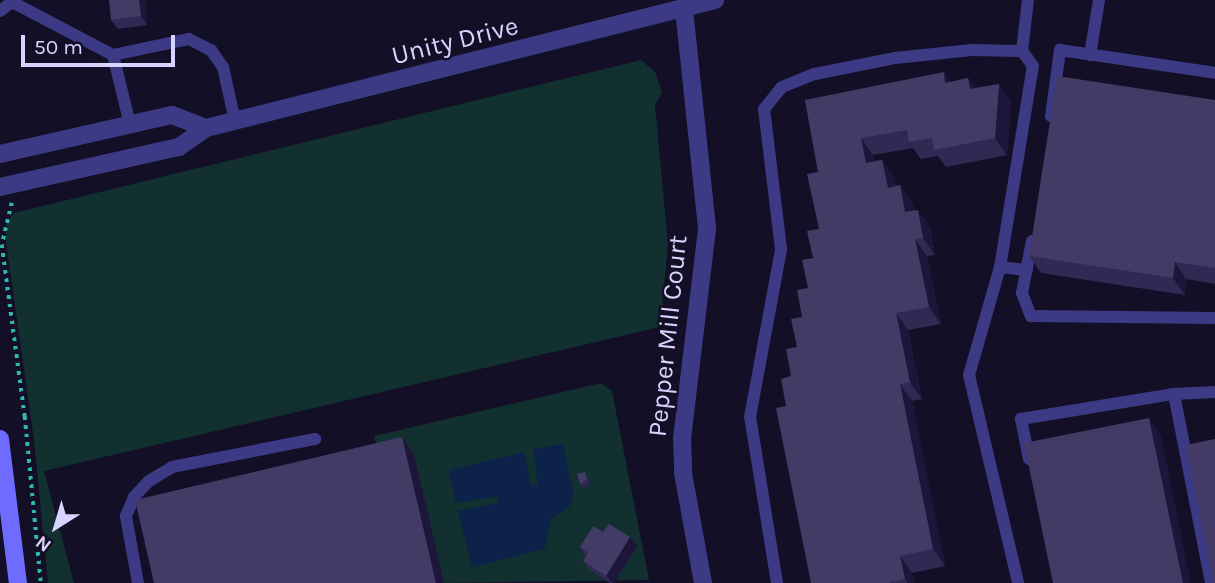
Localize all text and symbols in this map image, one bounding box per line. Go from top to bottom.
street label: Unity Drive [389,10,521,72]
scale bar [24,21,178,65]
text: 50 m [34,35,83,59]
street label: Pepper Mill Court [642,234,694,438]
north arrow [21,492,91,562]
text: N [31,531,55,557]

